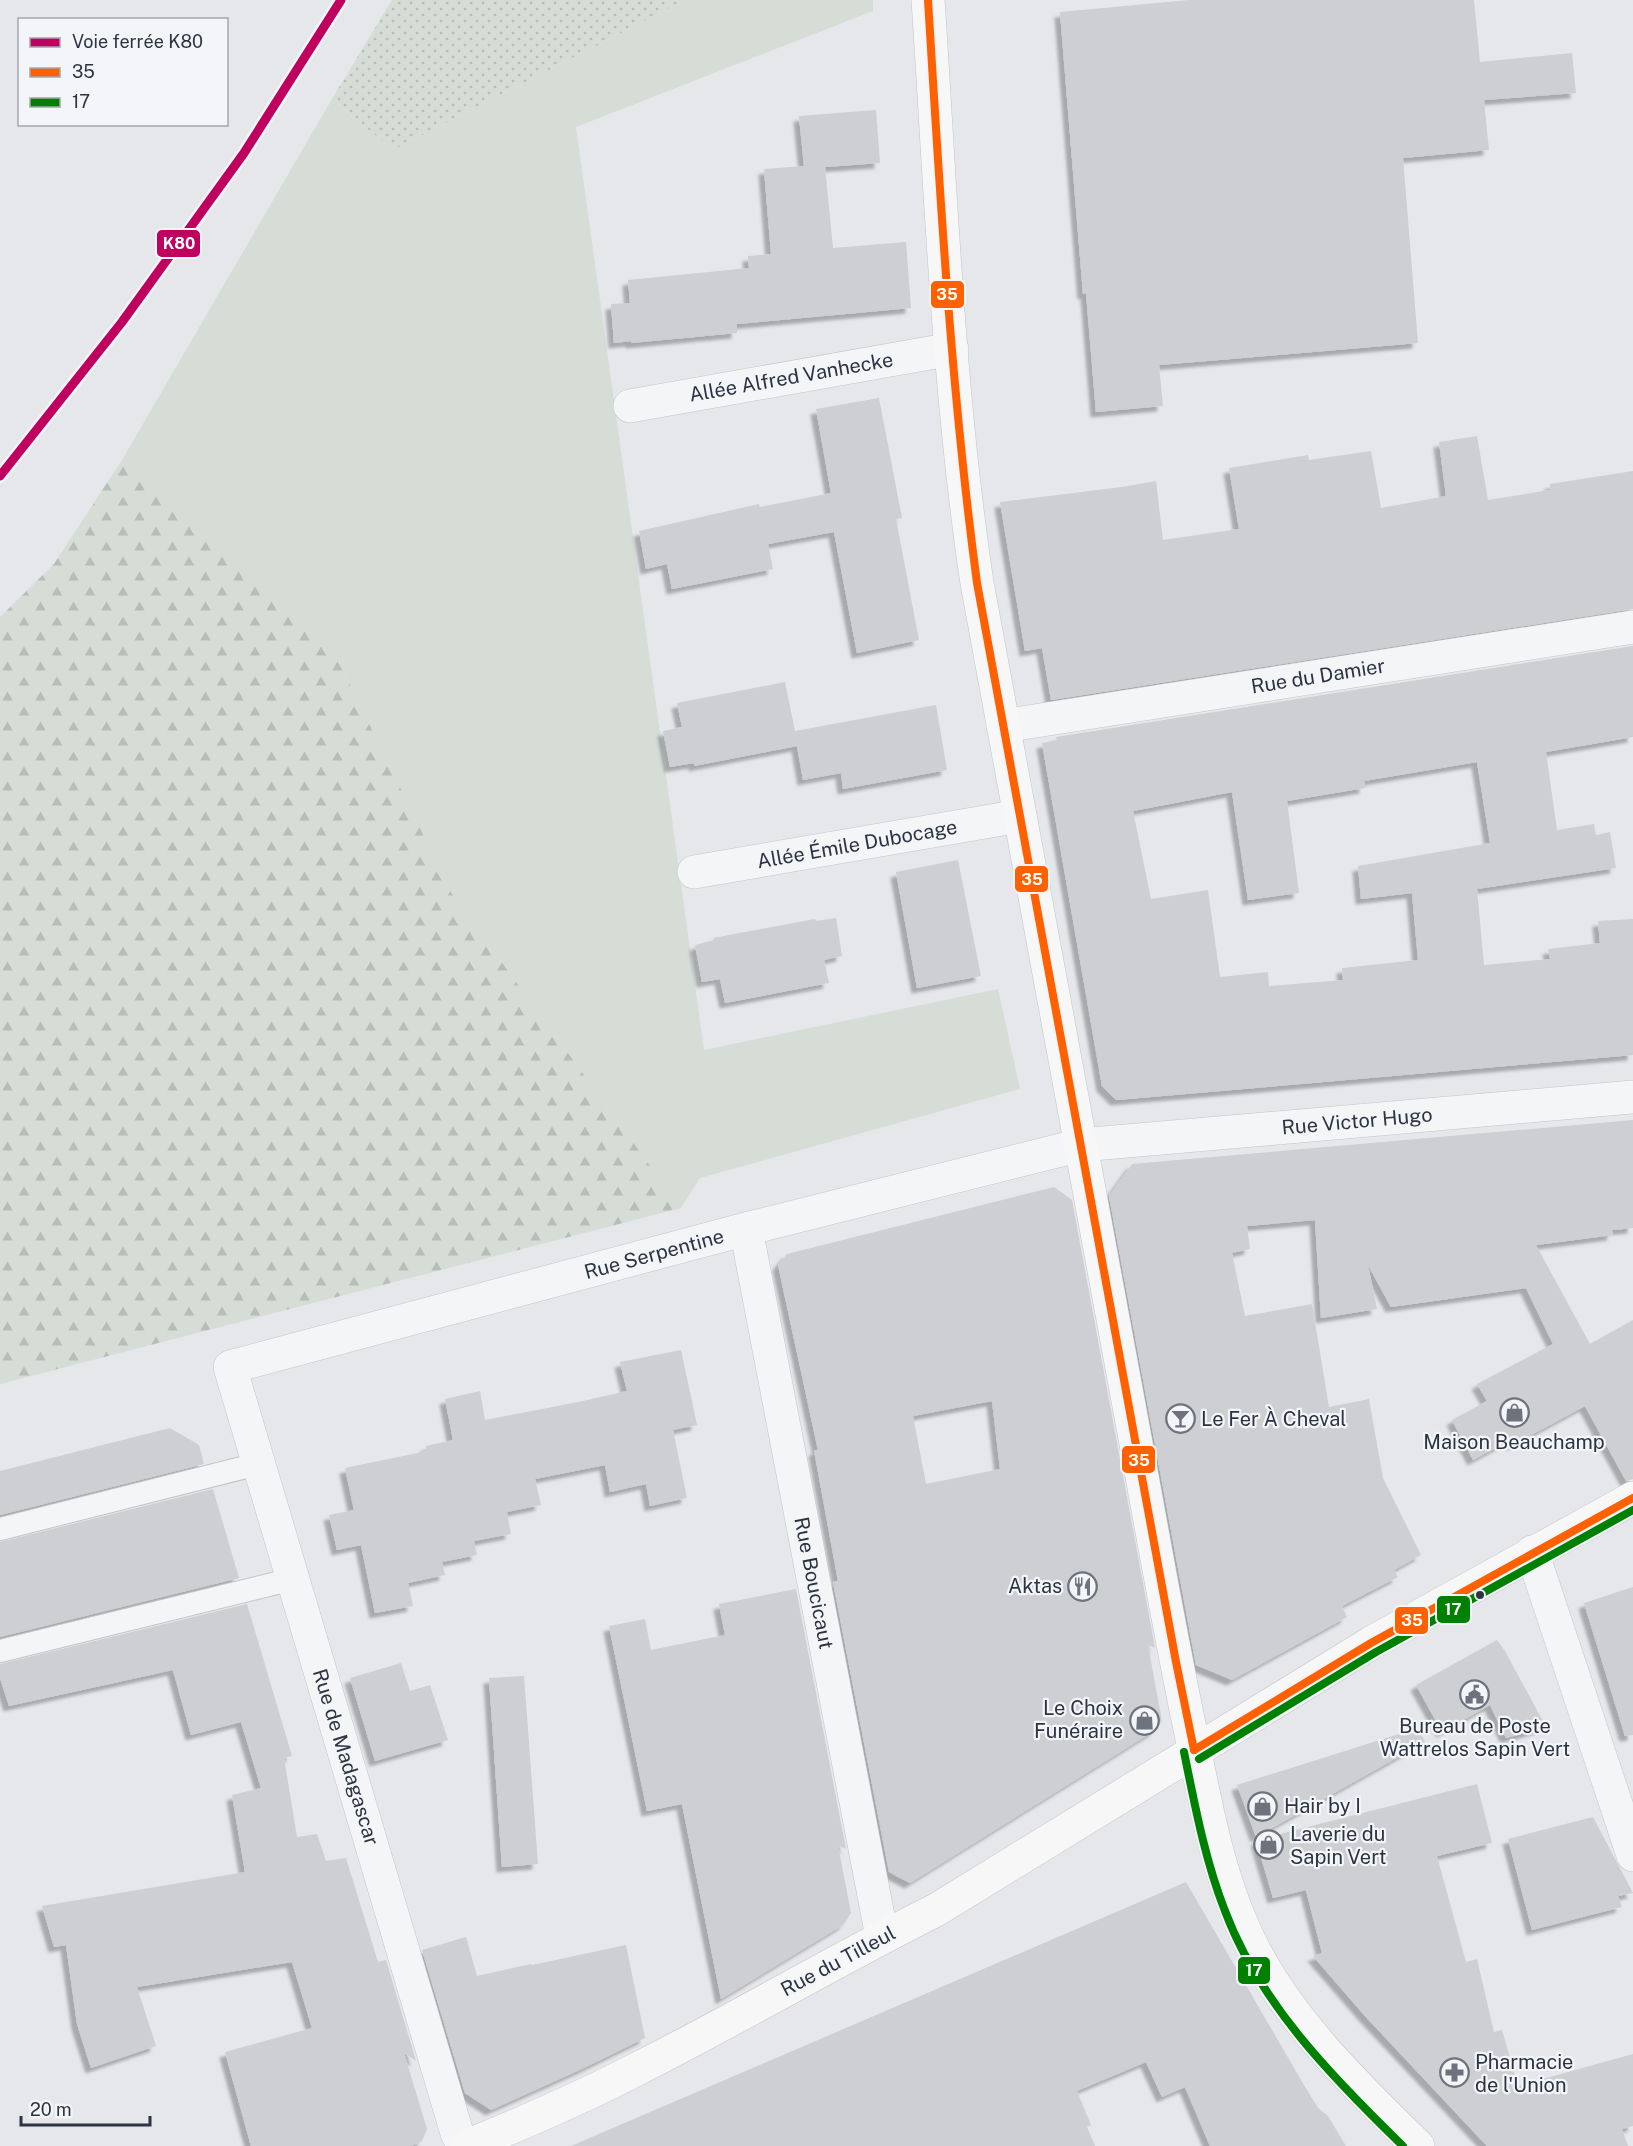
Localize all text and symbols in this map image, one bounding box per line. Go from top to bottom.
legend [18,18,228,126]
text: Voie ferrée K80 [72,31,203,52]
text: 35 [72,61,95,82]
text: 17 [72,91,90,112]
line badge: K80 [156,229,201,258]
text: K80 [163,234,195,253]
line badge: 35 [930,280,965,309]
text: 35 [936,285,958,304]
street label: Allée Alfred Vanhecke [687,347,895,407]
street label: Rue du Damier [1249,654,1387,698]
street label: Allée Émile Dubocage [755,814,959,873]
line badge: 35 [1014,865,1049,893]
text: 35 [1021,870,1043,889]
street label: Rue Victor Hugo [1281,1102,1433,1140]
street label: Rue Serpentine [582,1224,726,1284]
shop icon: Maison Beauchamp [1498,1396,1530,1428]
bar icon: Le Fer À Cheval [1164,1403,1196,1435]
place label: Le Fer À Cheval [1201,1406,1346,1431]
place label: Maison Beauchamp [1423,1430,1605,1454]
line badge: 35 [1121,1445,1156,1474]
text: 35 [1128,1451,1150,1470]
street label: Rue Boucicaut [789,1515,839,1651]
restaurant icon: Aktas [1067,1570,1099,1602]
place label: Aktas [1008,1574,1062,1598]
unlabelled marker [1474,1589,1486,1601]
line badge: 17 [1436,1595,1471,1624]
text: 17 [1445,1600,1461,1619]
line badge: 35 [1394,1606,1429,1635]
text: 35 [1401,1611,1423,1630]
street label: Rue de Madagascar [308,1666,384,1848]
public building icon: Bureau de Poste Wattrelos Sapin Vert [1459,1679,1491,1711]
place label: Le Choix Funéraire [1034,1696,1123,1743]
shop icon: Le Choix Funéraire [1128,1704,1160,1736]
place label: Bureau de Poste Wattrelos Sapin Vert [1380,1714,1570,1761]
shop icon: Hair by I [1247,1790,1279,1822]
place label: Hair by I [1284,1794,1361,1818]
place label: Laverie du Sapin Vert [1290,1822,1387,1869]
shop icon: Laverie du Sapin Vert [1253,1829,1285,1861]
street label: Rue du Tilleul [776,1921,900,2001]
line badge: 17 [1237,1956,1271,1985]
text: 17 [1246,1961,1262,1980]
place label: Pharmacie de l'Union [1475,2050,1573,2097]
pharmacy icon: Pharmacie de l'Union [1438,2057,1470,2089]
scale bar [21,2089,150,2127]
text: 20 m [30,2099,72,2120]

